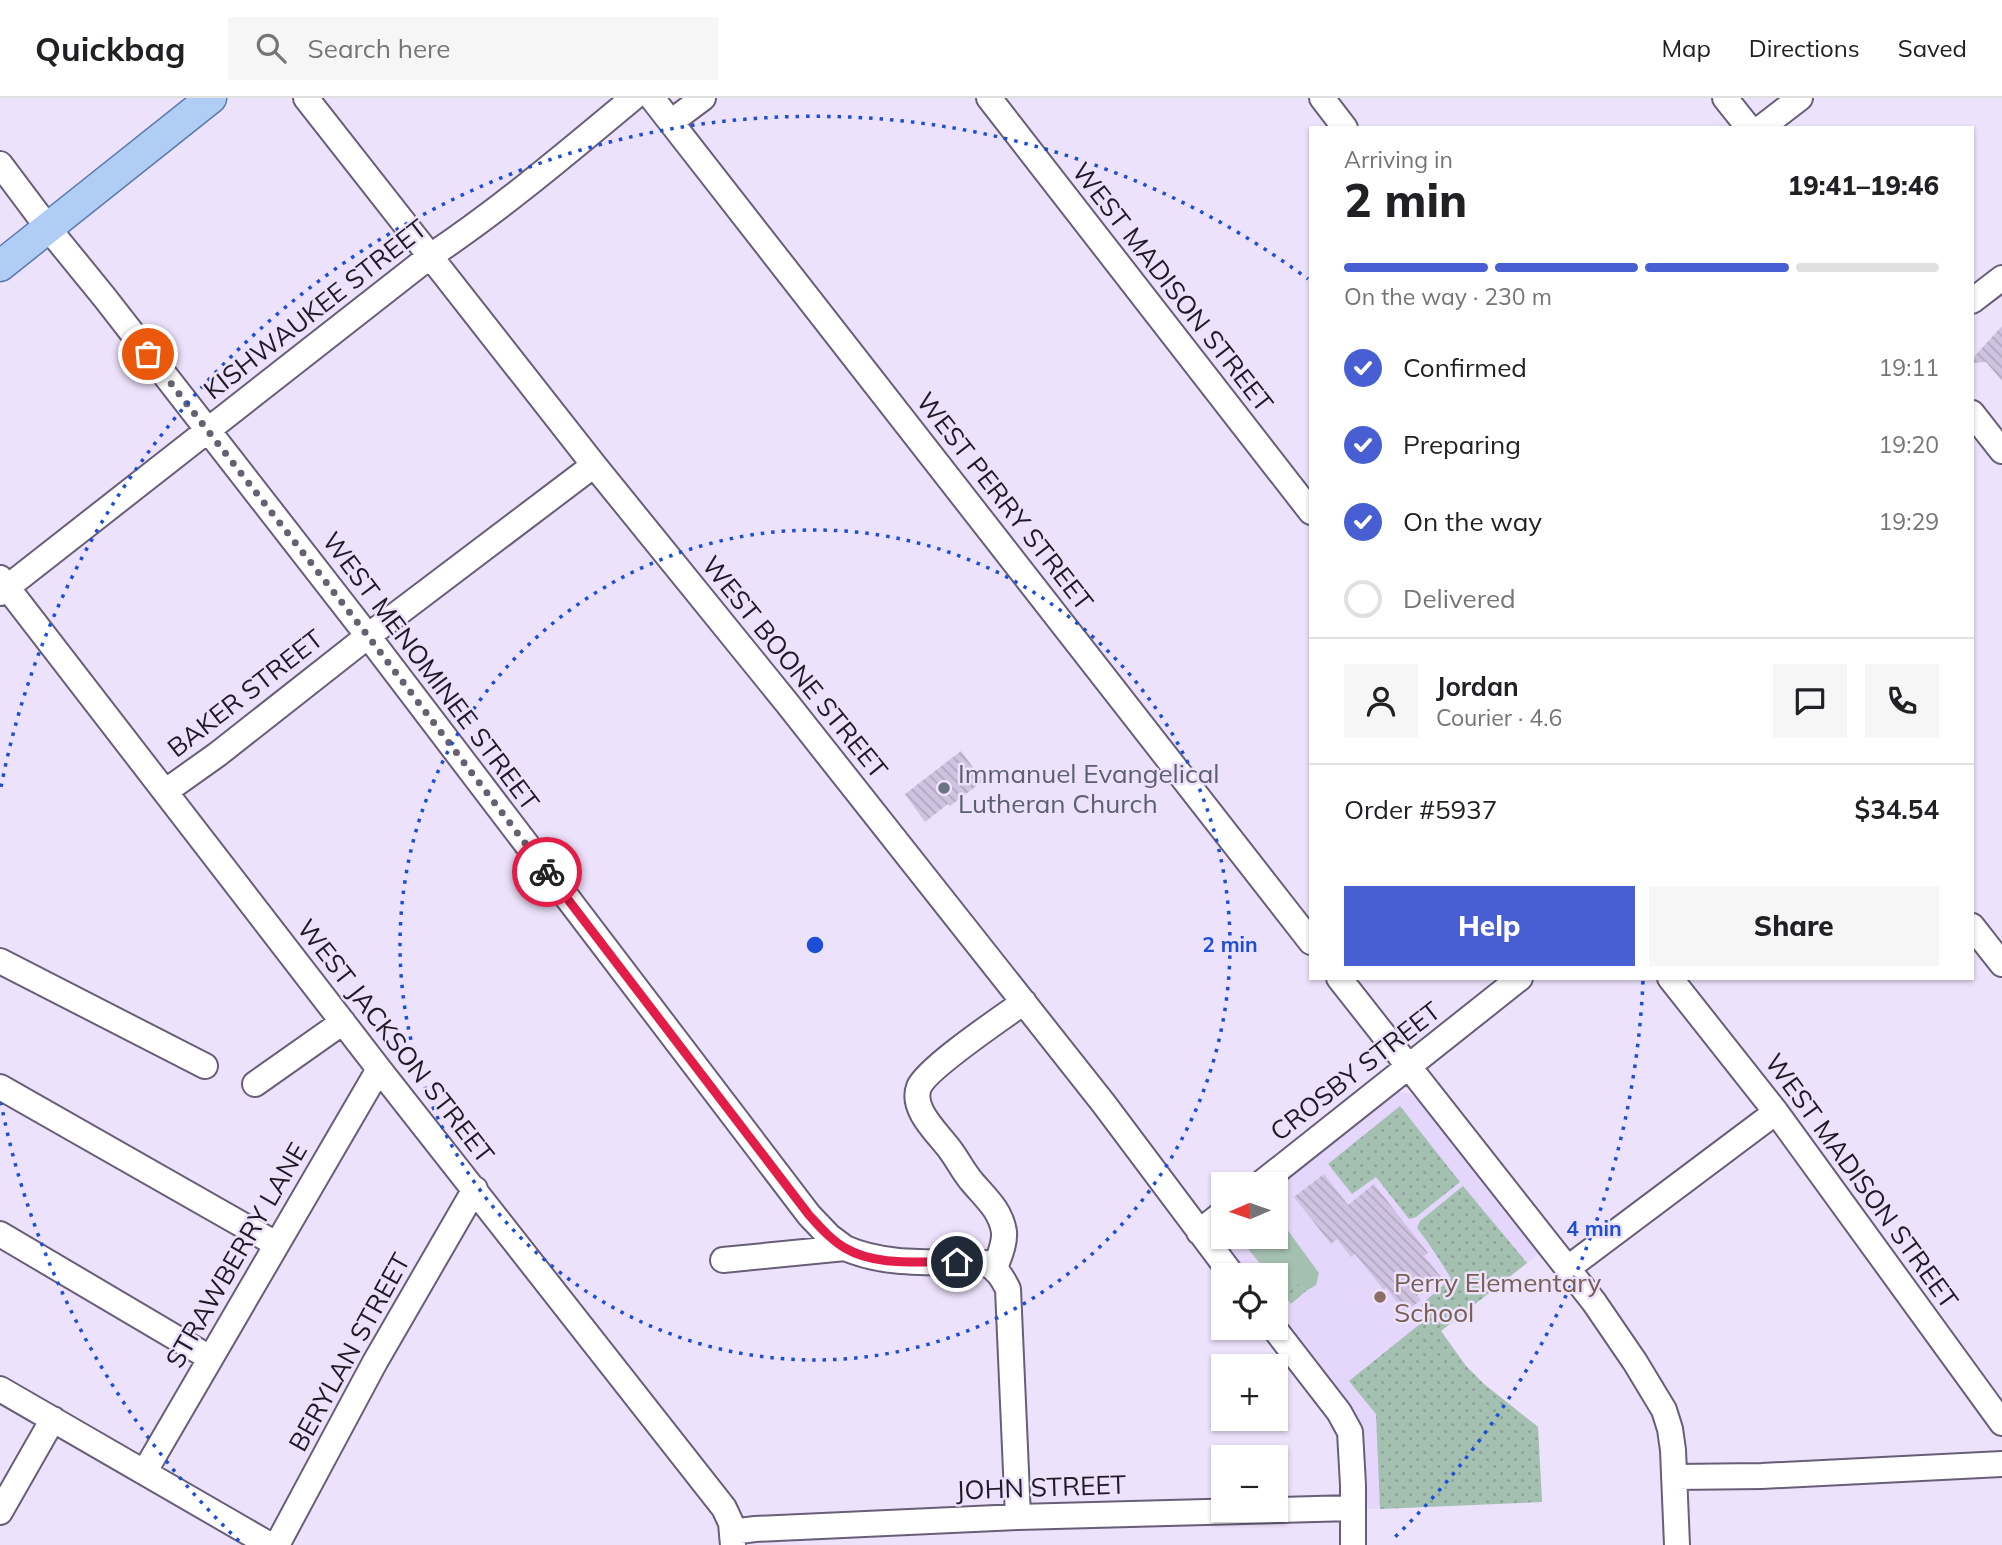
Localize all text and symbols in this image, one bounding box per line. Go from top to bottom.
search box [228,17,718,80]
text: Quickbag [35,28,186,69]
icon: search [252,29,290,67]
text: Search here [308,32,450,65]
text: Map [1661,33,1711,63]
text: Directions [1749,33,1860,63]
text: Saved [1898,33,1967,63]
text: Arriving in [1344,145,1453,174]
street label: WEST MADISON STREET [1065,156,1281,419]
text: 19:41–19:46 [1788,169,1939,202]
text: 2 min [1344,171,1467,229]
street label: KISHWAUKEE STREET [197,211,433,406]
text: On the way · 230 m [1344,282,1552,311]
pin [118,324,178,384]
icon: bag [129,335,167,373]
icon: check [1344,349,1382,387]
text: Confirmed [1403,351,1527,384]
text: 19:11 [1879,353,1939,382]
street label: WEST PERRY STREET [909,385,1101,617]
icon: check [1344,426,1382,464]
text: Preparing [1403,428,1521,461]
text: 19:20 [1879,430,1939,459]
icon: check [1344,503,1382,541]
text: On the way [1403,505,1542,538]
text: 19:29 [1879,507,1939,536]
street label: WEST MENOMINEE STREET [315,525,547,817]
street label: WEST BOONE STREET [695,549,895,785]
text: Delivered [1403,582,1516,615]
street label: BAKER STREET [161,622,330,764]
button: person [1344,664,1418,738]
button: chat [1773,664,1847,738]
button: phone [1865,664,1939,738]
text: Jordan [1436,670,1519,703]
text: Courier · 4.6 [1436,703,1562,732]
place label: Immanuel Evangelical Lutheran Church [958,757,1220,820]
marker: Immanuel Evangelical Lutheran Church [936,780,952,796]
text: Order #5937 [1344,793,1497,826]
text: $34.54 [1855,793,1939,826]
courier [512,837,582,907]
icon: bike [528,853,566,891]
button: Help [1344,886,1635,966]
button: Share [1649,886,1939,966]
street label: WEST JACKSON STREET [290,912,502,1170]
text: 2 min [1202,931,1258,957]
centre of rings [803,933,827,957]
street label: CROSBY STREET [1263,994,1447,1148]
street label: WEST MADISON STREET [1758,1047,1966,1315]
street label: STRAWBERRY LANE [158,1136,314,1374]
north arrow [1211,1172,1288,1250]
map controls [1211,1172,1288,1522]
text: 4 min [1566,1215,1622,1241]
pin [927,1232,987,1292]
icon: home [938,1243,976,1281]
street label: BERYLAN STREET [281,1247,417,1457]
button: locate [1211,1263,1288,1340]
place label: Perry Elementary School [1394,1266,1601,1329]
marker: Perry Elementary School [1372,1289,1388,1305]
button: + [1211,1354,1288,1431]
button: − [1211,1445,1288,1522]
street label: JOHN STREET [955,1468,1127,1506]

